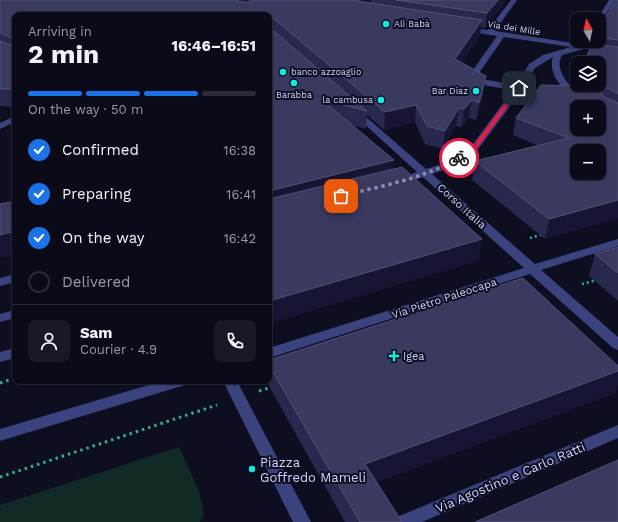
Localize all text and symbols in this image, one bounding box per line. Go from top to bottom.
north arrow [570,12,606,48]
map controls [570,12,606,180]
marker: Alì Babà [381,19,391,29]
place label: Alì Babà [394,19,430,29]
street label: Via dei Mille [487,19,541,37]
text: Arriving in [28,24,92,39]
text: 16:46–16:51 [172,37,256,55]
text: 2 min [28,39,99,69]
button: layers [570,56,606,92]
marker: banco azzoaglio [278,67,288,77]
place label: banco azzoaglio [291,67,361,77]
pin [502,71,536,105]
icon: home [508,77,530,99]
marker: Barabba [289,78,299,88]
place label: Bar Diaz [432,86,468,96]
marker: Bar Diaz [471,86,481,96]
place label: Barabba [276,90,312,100]
place label: la cambusa [323,95,373,105]
marker: la cambusa [376,95,386,105]
button: + [570,100,606,136]
text: On the way · 50 m [28,102,143,117]
courier [439,138,479,178]
icon: check [28,139,50,161]
text: Confirmed [62,141,139,159]
text: 16:38 [224,143,256,158]
button: − [570,144,606,180]
icon: bike [448,147,470,169]
pin [324,179,358,213]
street label: Corso Italia [435,181,489,232]
icon: check [28,183,50,205]
text: Preparing [62,185,131,203]
icon: bag [330,185,352,207]
text: 16:41 [226,187,256,202]
icon: check [28,227,50,249]
text: On the way [62,229,144,247]
text: 16:42 [224,231,256,246]
text: Delivered [62,273,130,291]
street label: Via Pietro Paleocapa [390,275,498,322]
button: person [28,320,70,362]
button: phone [214,320,256,362]
text: Sam [80,324,112,342]
text: Courier · 4.9 [80,342,157,357]
marker: Igea [388,350,400,362]
place label: Igea [403,350,425,363]
street label: Via Agostino e Carlo Ratti [433,439,587,516]
place label: Piazza Goffredo Mameli [260,455,366,485]
marker: Piazza Goffredo Mameli [247,464,257,474]

